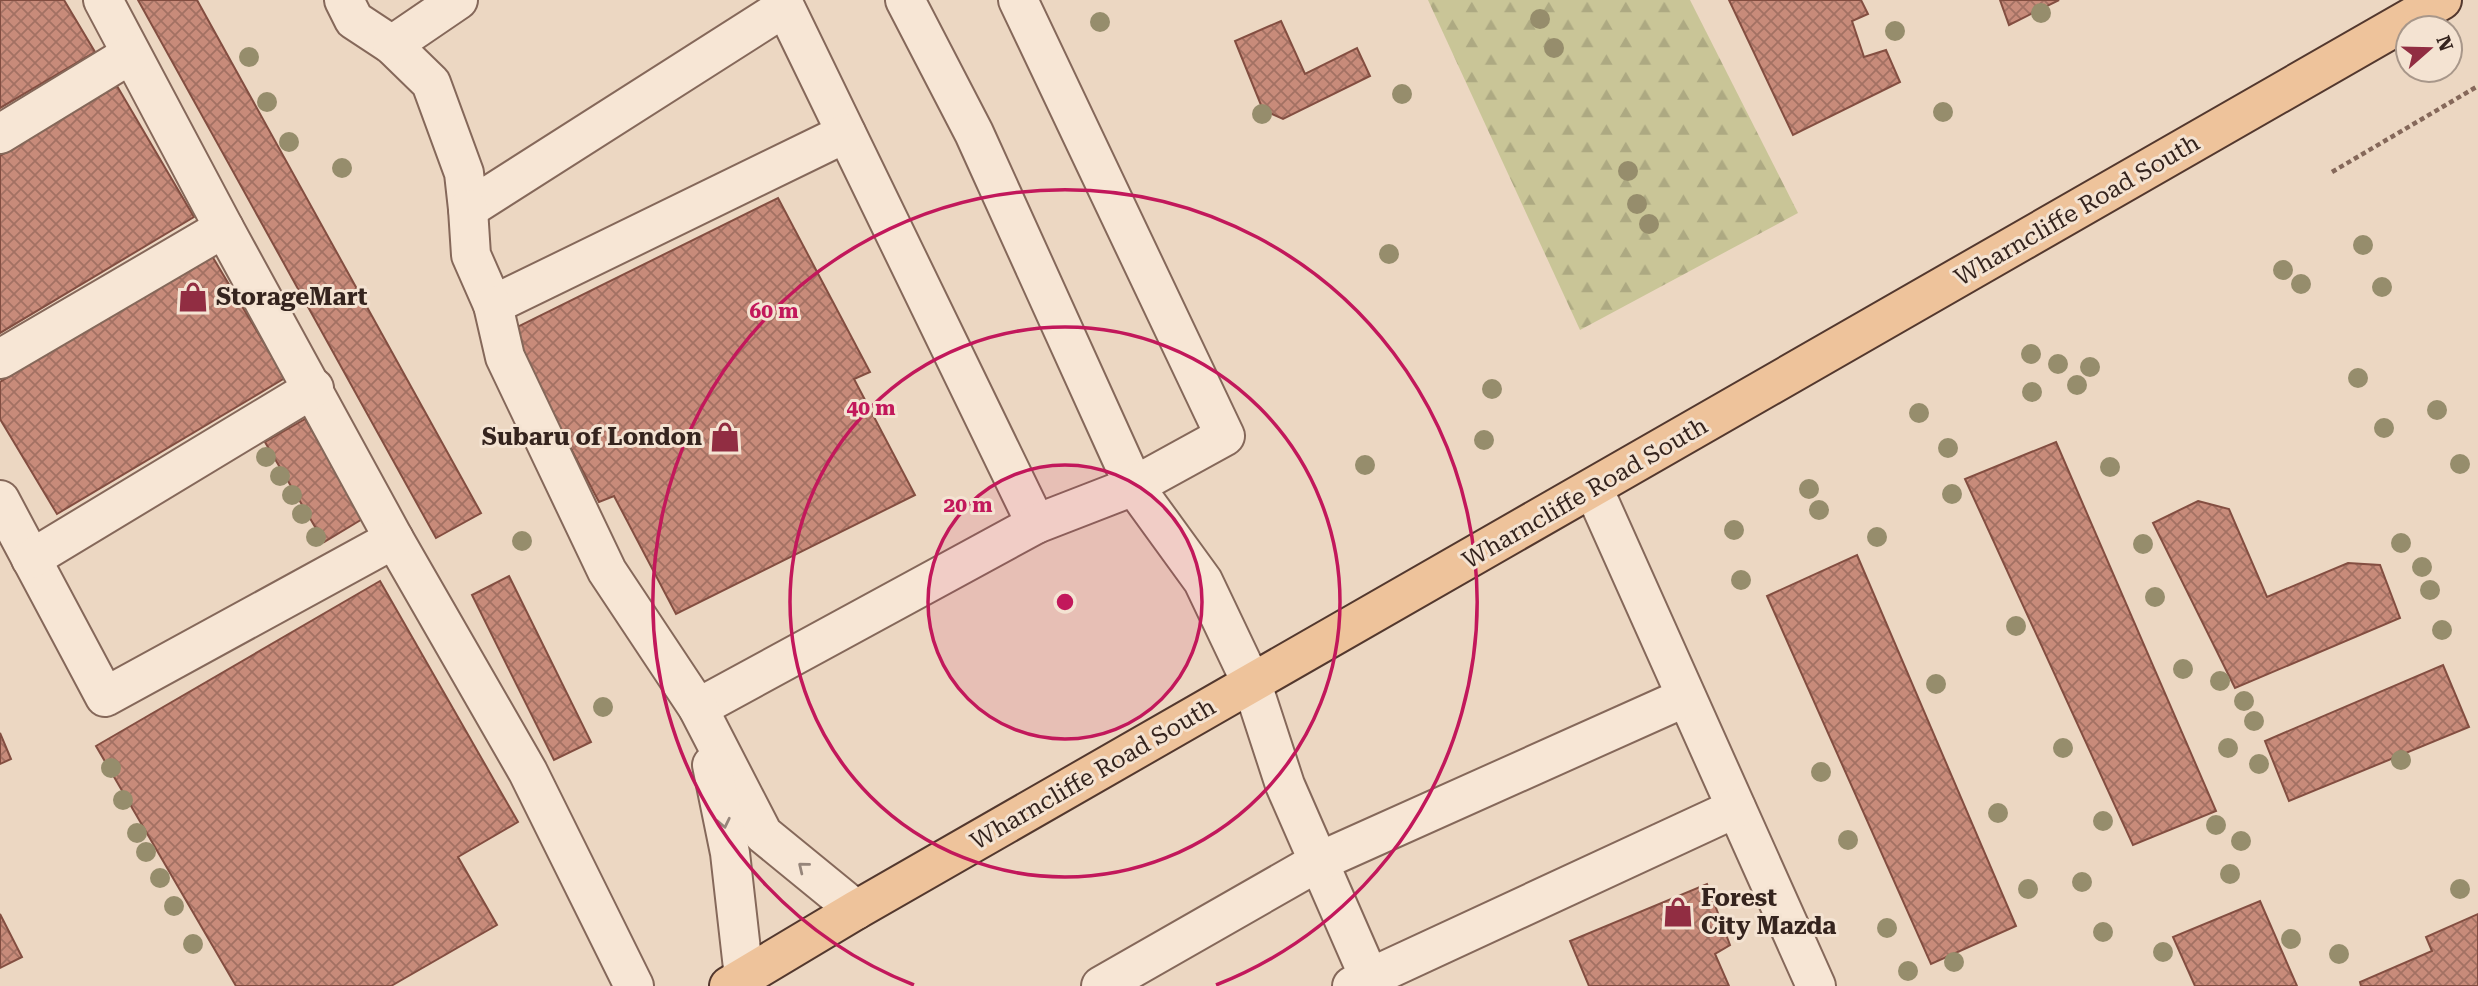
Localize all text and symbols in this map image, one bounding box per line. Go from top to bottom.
north arrow [2394,14,2464,84]
text: N [2431,33,2458,55]
street label: Wharncliffe Road South [1950,128,2204,292]
shop icon: StorageMart [176,280,210,314]
place label: StorageMart [216,283,368,311]
text: 60 m [749,299,799,323]
text: 40 m [846,396,896,420]
street label: Wharncliffe Road South [1458,411,1712,575]
shop icon: Subaru of London [708,420,742,454]
place label: Subaru of London [482,423,702,451]
text: 20 m [943,493,993,517]
centre of rings [1053,590,1077,614]
street label: Wharncliffe Road South [966,692,1220,856]
one-way arrow [716,817,731,829]
one-way arrow [798,863,811,875]
place label: Forest City Mazda [1701,884,1836,940]
shop icon: Forest City Mazda [1661,895,1695,929]

